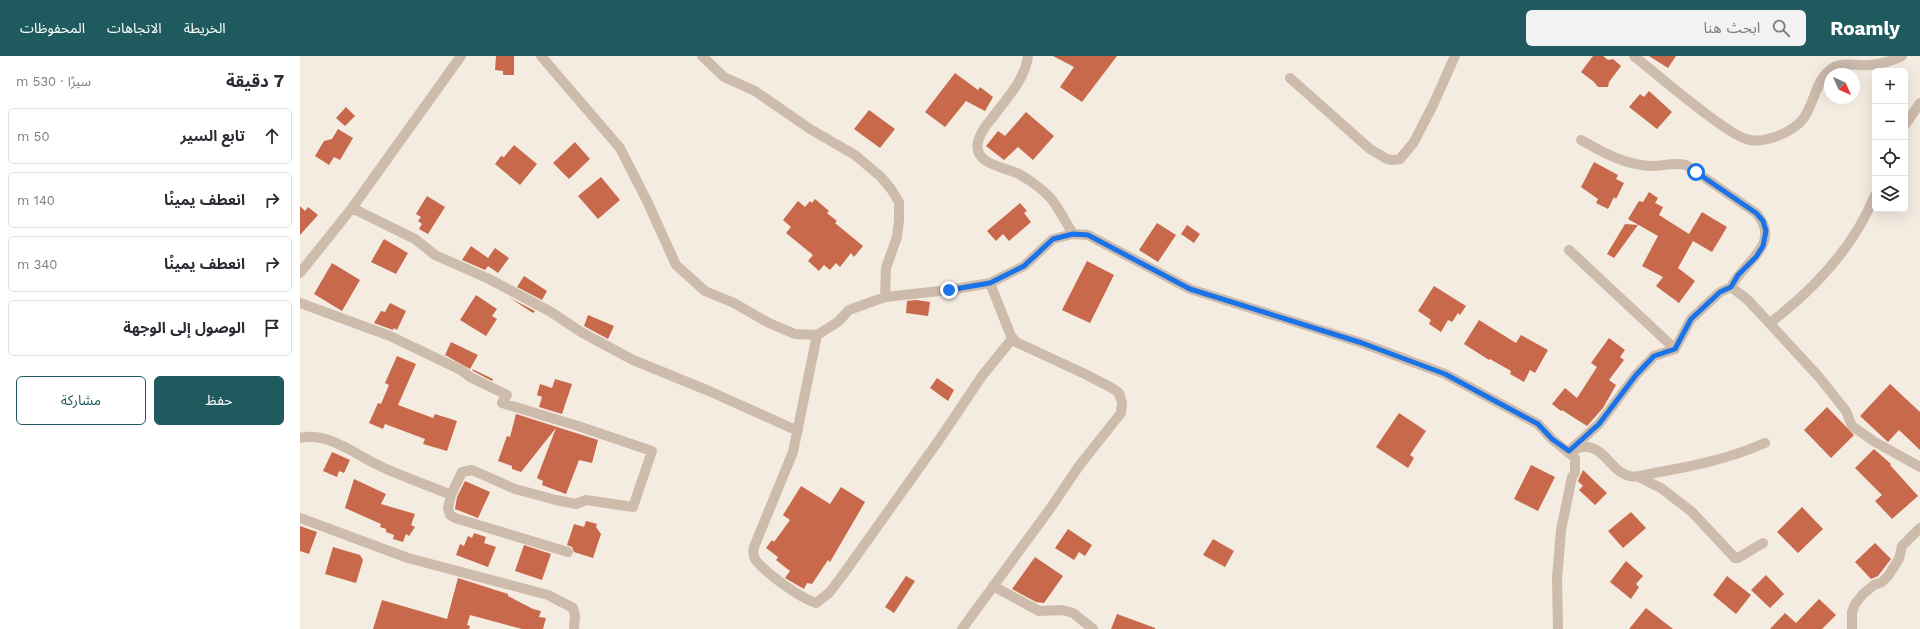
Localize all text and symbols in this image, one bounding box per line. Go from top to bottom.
search box [1526,10,1806,46]
icon: search [1770,17,1792,39]
text: Roamly [1830,17,1900,40]
text: ابحث هنا [1703,19,1760,37]
text: المحفوظات [20,20,85,36]
text: الاتجاهات [107,20,162,36]
text: الخريطة [184,20,226,36]
north arrow [1824,68,1860,104]
map controls [1872,68,1908,212]
button: + [1872,68,1908,104]
text: 7 دقيقة [226,71,284,91]
text: سيرًا · 530 m [16,74,91,89]
button: − [1872,104,1908,140]
icon: ahead [261,125,283,147]
text: تابع السير [181,127,245,145]
text: 50 m [17,129,49,144]
button: locate [1872,140,1908,176]
route start [1687,163,1705,181]
button: layers [1872,176,1908,212]
icon: right [261,189,283,211]
text: انعطف يمينًا [164,191,245,209]
text: 140 m [17,193,55,208]
icon: right [261,253,283,275]
text: انعطف يمينًا [164,255,245,273]
text: 340 m [17,257,57,272]
route end [940,281,958,299]
icon: arrive [261,317,283,339]
text: الوصول إلى الوجهة [123,319,245,337]
button: مشاركة [16,376,146,425]
button: حفظ [154,376,284,425]

